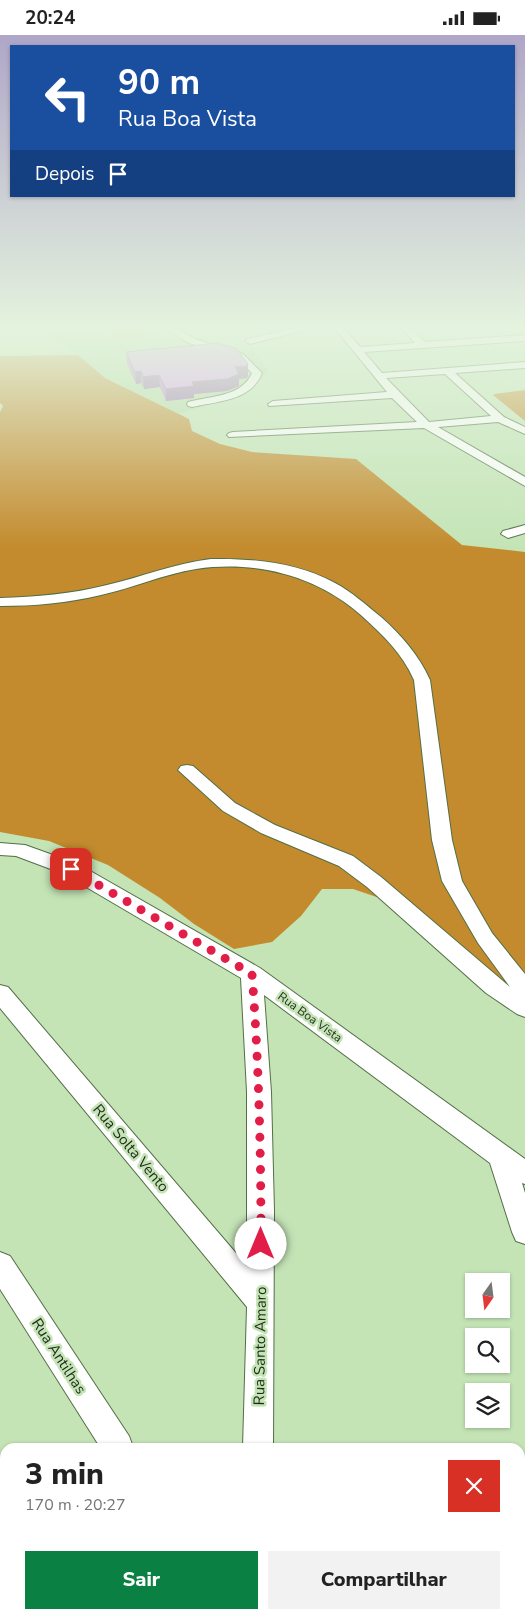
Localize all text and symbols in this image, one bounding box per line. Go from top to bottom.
text: 20:24 [25,5,75,31]
text: 90 m [118,59,200,106]
icon: left [35,65,100,130]
text: Rua Boa Vista [118,104,257,134]
icon: arrive [104,160,132,188]
text: Depois [35,161,94,187]
pin [50,848,92,890]
icon: arrive [57,855,85,883]
street label: Rua Boa Vista [275,988,345,1046]
street label: Rua Solta Vento [88,1100,174,1196]
position arrow [234,1217,286,1269]
north arrow [465,1273,510,1317]
map controls [465,1273,510,1428]
street label: Rua Santo Amaro [249,1286,271,1406]
street label: Rua Antilhas [27,1314,91,1398]
button: search [465,1328,510,1373]
button: layers [465,1383,510,1428]
text: 3 min [25,1454,104,1495]
button: close [448,1460,500,1512]
text: 170 m · 20:27 [25,1494,126,1516]
button: Sair [25,1551,258,1609]
button: Compartilhar [268,1551,500,1609]

